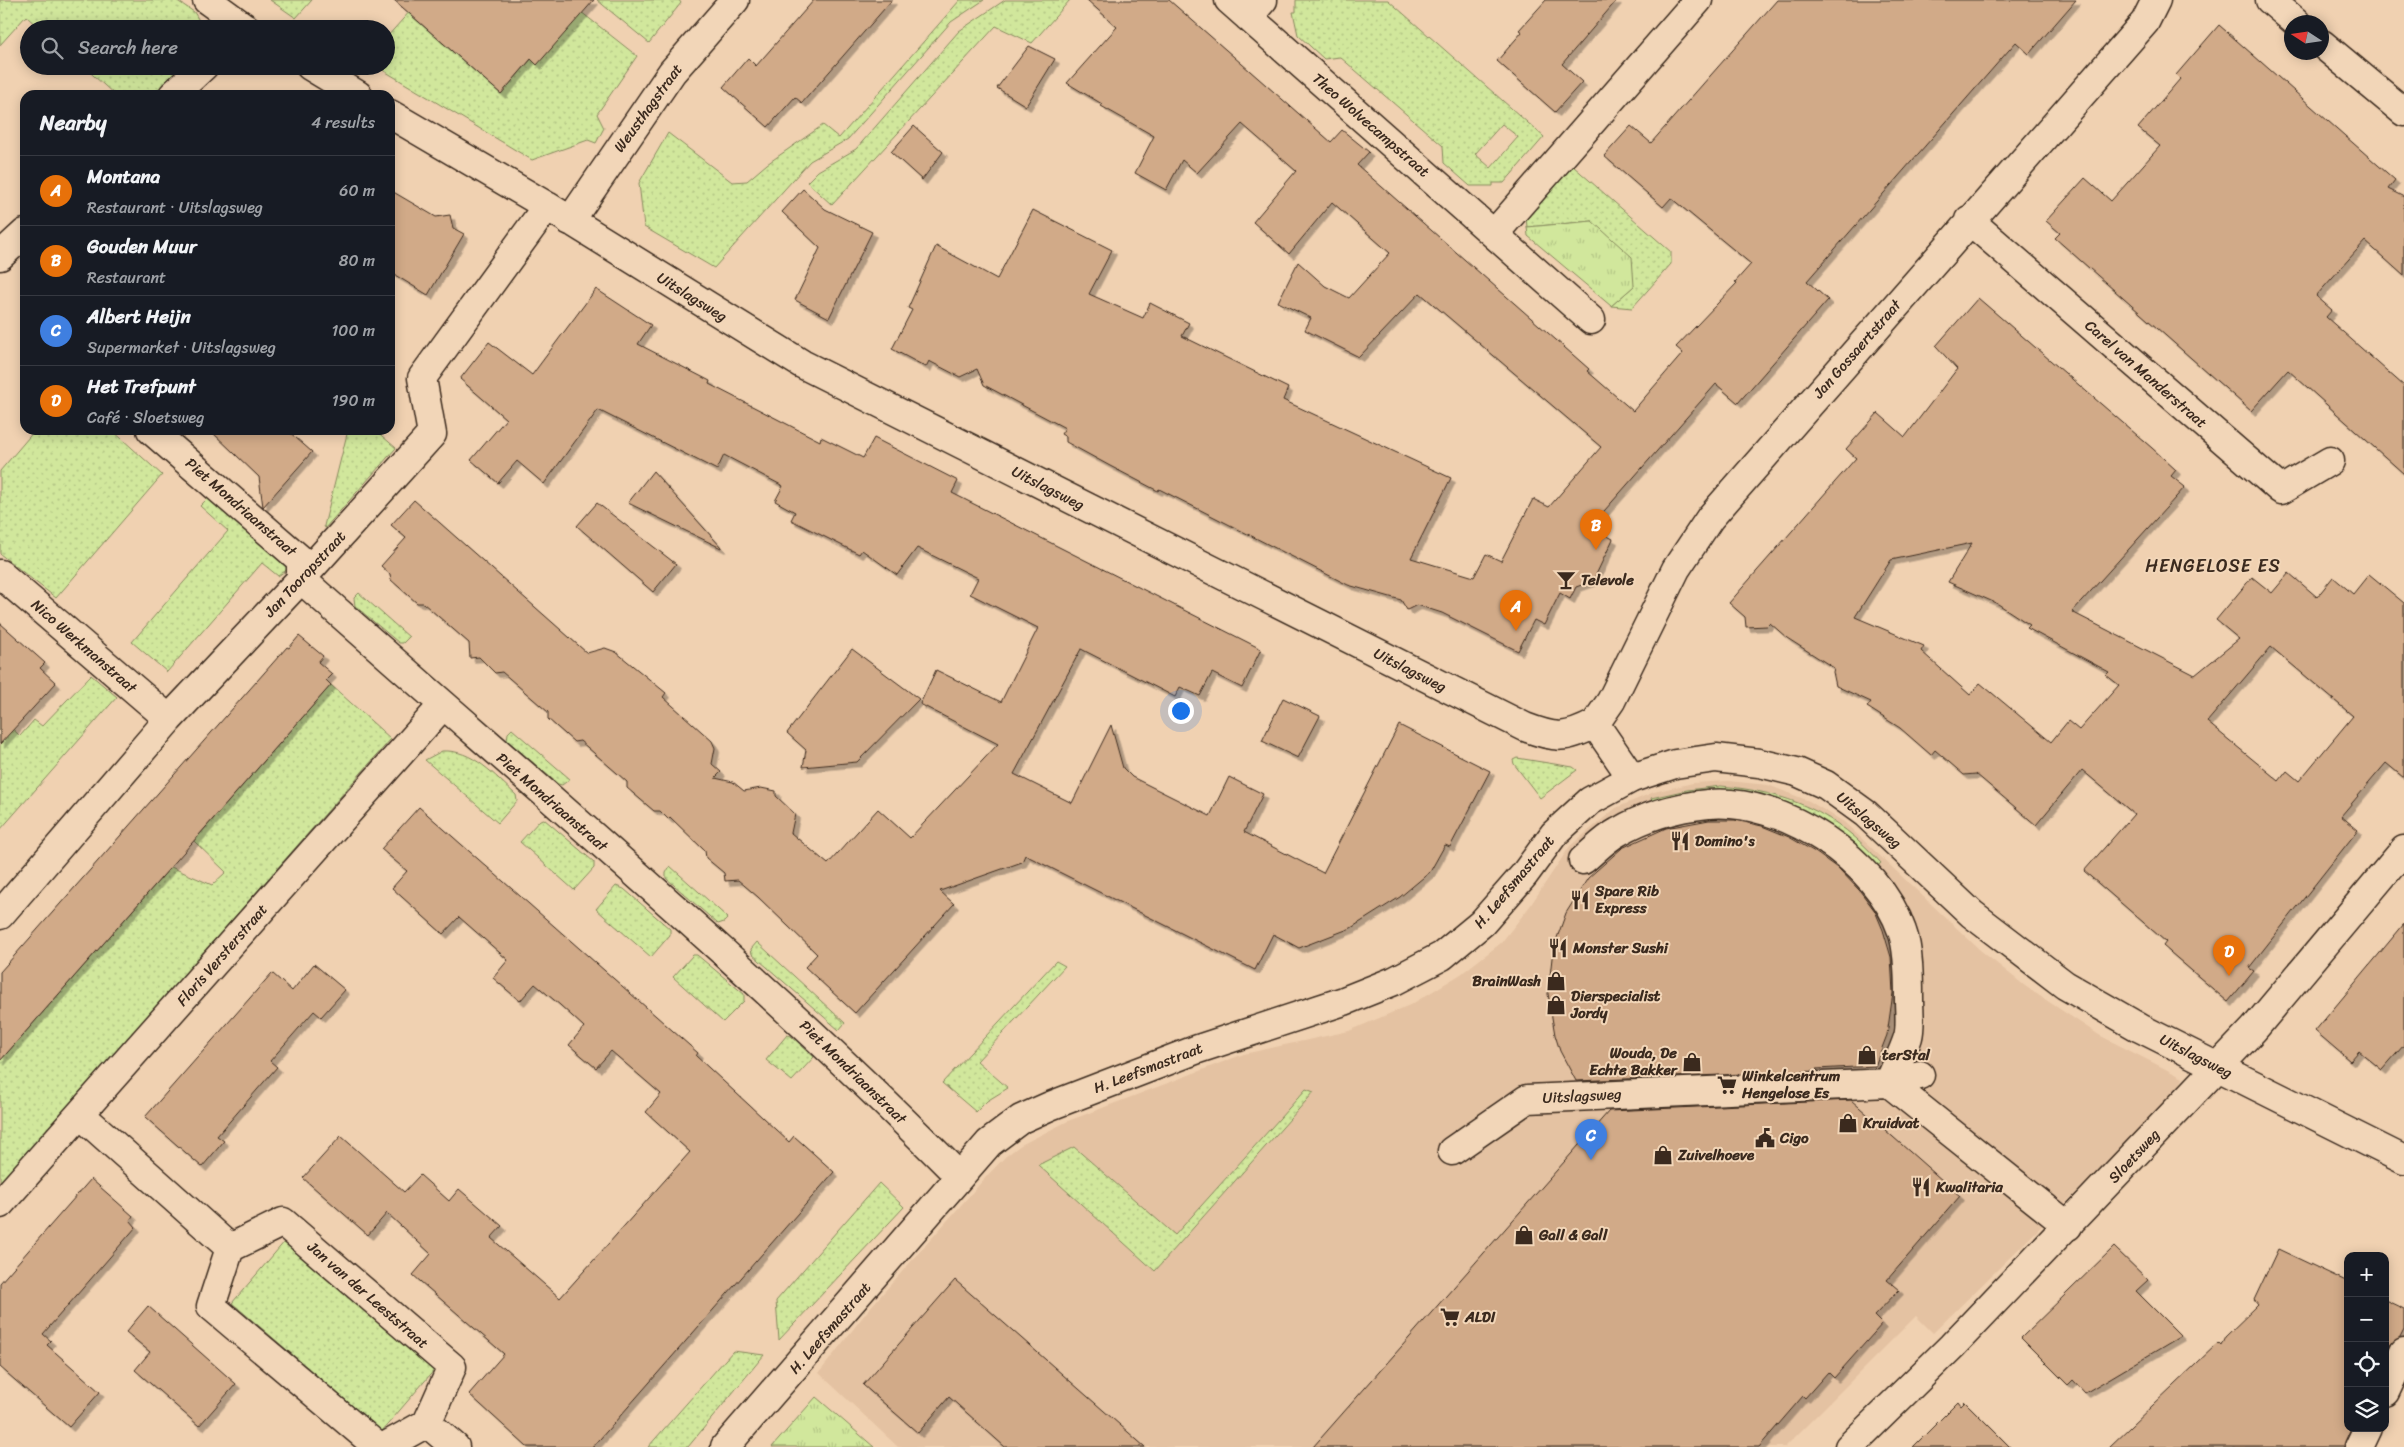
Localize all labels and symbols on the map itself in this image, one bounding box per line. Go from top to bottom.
north arrow [2284,15,2329,60]
street label: Weusthagstraat [607,58,689,158]
street label: Theo Wolvecampstraat [1306,66,1436,184]
street label: Uitslagsweg [652,265,733,329]
street label: Jan Gossaertstraat [1806,293,1908,405]
street label: Carel van Manderstraat [2079,313,2214,435]
street label: Piet Mondriaanstraat [179,451,303,564]
street label: Uitslagsweg [1007,458,1089,518]
pin: B [1580,509,1612,550]
street label: Jan Tooropstraat [257,524,353,624]
district label: HENGELOSE ES [2145,550,2281,582]
place label: Televole [1581,567,1634,593]
bar icon: Televole [1555,569,1577,591]
pin: A [1500,590,1532,631]
street label: Nico Werkmanstraat [25,592,144,700]
street label: Uitslagsweg [1369,640,1451,700]
your location [1168,698,1194,724]
street label: Piet Mondriaanstraat [490,746,614,859]
street label: Uitslagsweg [1830,785,1908,856]
place label: Domino's [1695,828,1755,854]
street label: H. Leefsmastraat [1467,829,1561,934]
restaurant icon: Domino's [1669,830,1691,852]
place label: Spare Rib Express [1594,878,1659,921]
restaurant icon: Spare Rib Express [1569,889,1591,911]
street label: Floris Versterstraat [170,897,274,1012]
place label: Monster Sushi [1572,935,1669,961]
pin: D [2213,935,2245,976]
restaurant icon: Monster Sushi [1547,937,1569,959]
place label: BrainWash [1472,968,1541,994]
shop icon: BrainWash [1545,970,1567,992]
place label: Dierspecialist Jordy [1570,983,1661,1026]
shop icon: Dierspecialist Jordy [1545,994,1567,1016]
street label: Piet Mondriaanstraat [793,1014,913,1131]
street label: Uitslagsweg [2155,1026,2237,1086]
street label: H. Leefsmastraat [1090,1035,1207,1101]
place label: Wouda, De Echte Bakker [1589,1040,1679,1083]
place label: terStal [1882,1042,1930,1068]
shop icon: terStal [1856,1044,1878,1066]
shop icon: Wouda, De Echte Bakker [1681,1051,1703,1073]
place label: Winkelcentrum Hengelose Es [1741,1063,1841,1106]
supermarket icon: Winkelcentrum Hengelose Es [1716,1074,1738,1096]
street label: Uitslagsweg [1542,1081,1623,1111]
place label: Kruidvat [1862,1110,1920,1136]
shop icon: Kruidvat [1837,1112,1859,1134]
pin: C [1575,1119,1607,1160]
street label: Sloetsweg [2102,1122,2167,1189]
place label: Cigo [1779,1125,1809,1151]
public building icon: Cigo [1754,1127,1776,1149]
place label: Zuivelhoeve [1677,1142,1755,1168]
shop icon: Zuivelhoeve [1652,1144,1674,1166]
place label: Kwalitaria [1935,1174,2003,1200]
restaurant icon: Kwalitaria [1910,1176,1932,1198]
place label: Gall & Gall [1538,1222,1608,1248]
shop icon: Gall & Gall [1513,1224,1535,1246]
street label: Jan van der Leeststraat [301,1234,435,1356]
street label: H. Leefsmastraat [782,1276,878,1380]
place label: ALDI [1464,1304,1496,1330]
supermarket icon: ALDI [1439,1306,1461,1328]

